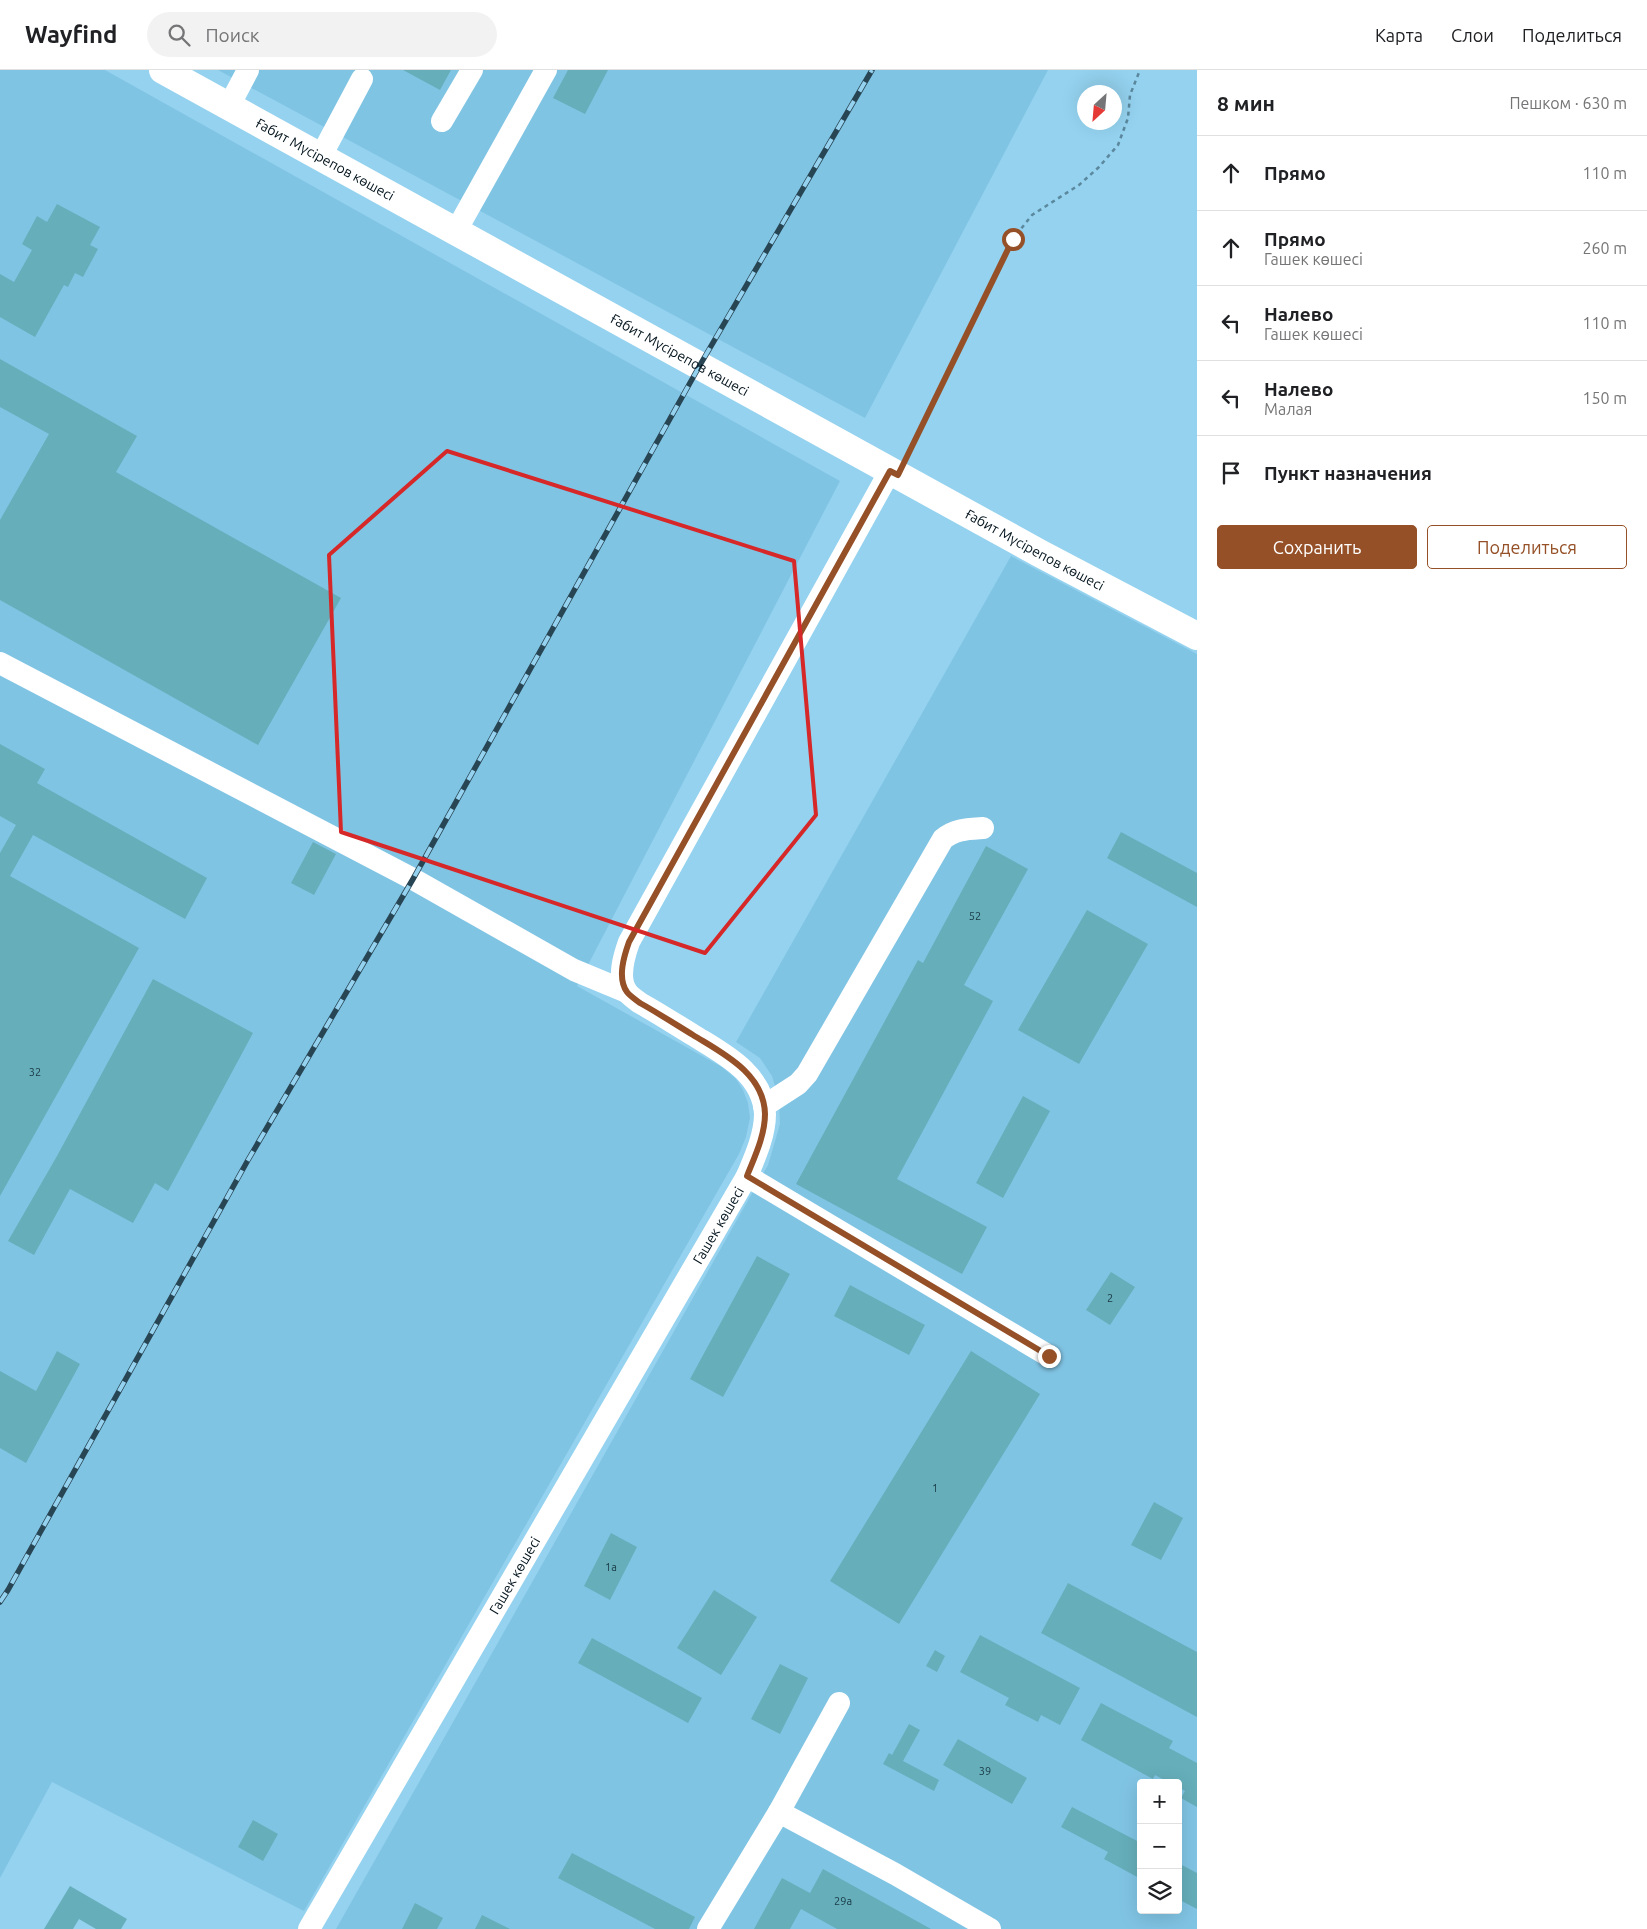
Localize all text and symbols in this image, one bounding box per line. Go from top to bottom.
search box [147,12,497,57]
text: Wayfind [25,21,117,48]
icon: search [165,21,193,49]
text: Поиск [205,24,260,46]
text: Карта [1375,25,1423,45]
text: Слои [1451,25,1494,45]
text: Поделиться [1522,25,1622,45]
north arrow [1077,85,1122,130]
text: 8 мин [1217,91,1275,115]
text: Пешком · 630 m [1509,94,1627,112]
street label: Ғабит Мүсірепов көшесі [253,115,397,204]
icon: ahead [1217,159,1245,187]
text: Прямо [1264,162,1326,184]
text: 110 m [1582,164,1627,182]
route start [1002,228,1025,251]
text: Прямо [1264,228,1326,250]
icon: ahead [1217,234,1245,262]
text: 260 m [1582,239,1627,257]
text: Гашек көшесі [1264,250,1363,268]
text: Налево [1264,303,1333,325]
icon: left [1217,309,1245,337]
street label: Ғабит Мүсірепов көшесі [608,310,752,399]
text: 110 m [1582,314,1627,332]
text: Гашек көшесі [1264,325,1363,343]
text: Налево [1264,378,1333,400]
icon: left [1217,384,1245,412]
text: 150 m [1582,389,1627,407]
text: Малая [1264,400,1312,418]
icon: arrive [1217,459,1245,487]
text: Пункт назначения [1264,462,1432,484]
street label: Ғабит Мүсірепов көшесі [962,506,1107,594]
button: Сохранить [1217,525,1417,569]
button: Поделиться [1427,525,1627,569]
house number: 52 [969,910,981,922]
house number: 32 [29,1066,41,1078]
street label: Гашек көшесі [690,1184,747,1267]
house number: 2 [1107,1292,1113,1304]
route end [1038,1345,1061,1368]
house number: 1 [932,1482,938,1494]
street label: Гашек көшесі [486,1534,543,1617]
house number: 1а [605,1561,617,1573]
house number: 39 [979,1765,991,1777]
map controls [1137,1779,1182,1914]
button: + [1137,1779,1182,1824]
button: − [1137,1824,1182,1869]
button: layers [1137,1869,1182,1914]
house number: 29а [834,1895,852,1907]

